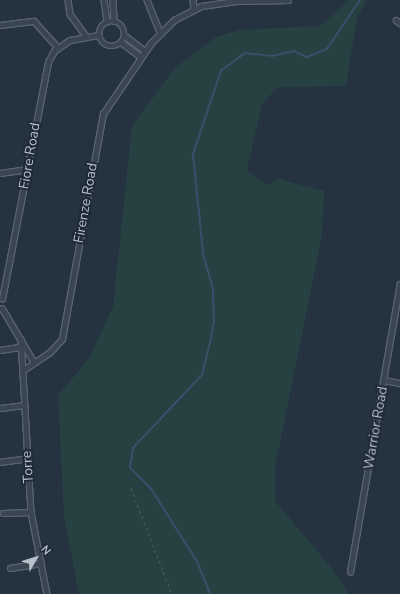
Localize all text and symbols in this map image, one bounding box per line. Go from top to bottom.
street label: Fiore Road [16,121,44,191]
street label: Firenze Road [71,162,101,244]
street label: Warrior Road [360,385,392,471]
street label: Torre [18,450,38,484]
north arrow [16,538,56,578]
text: N [37,542,54,558]

